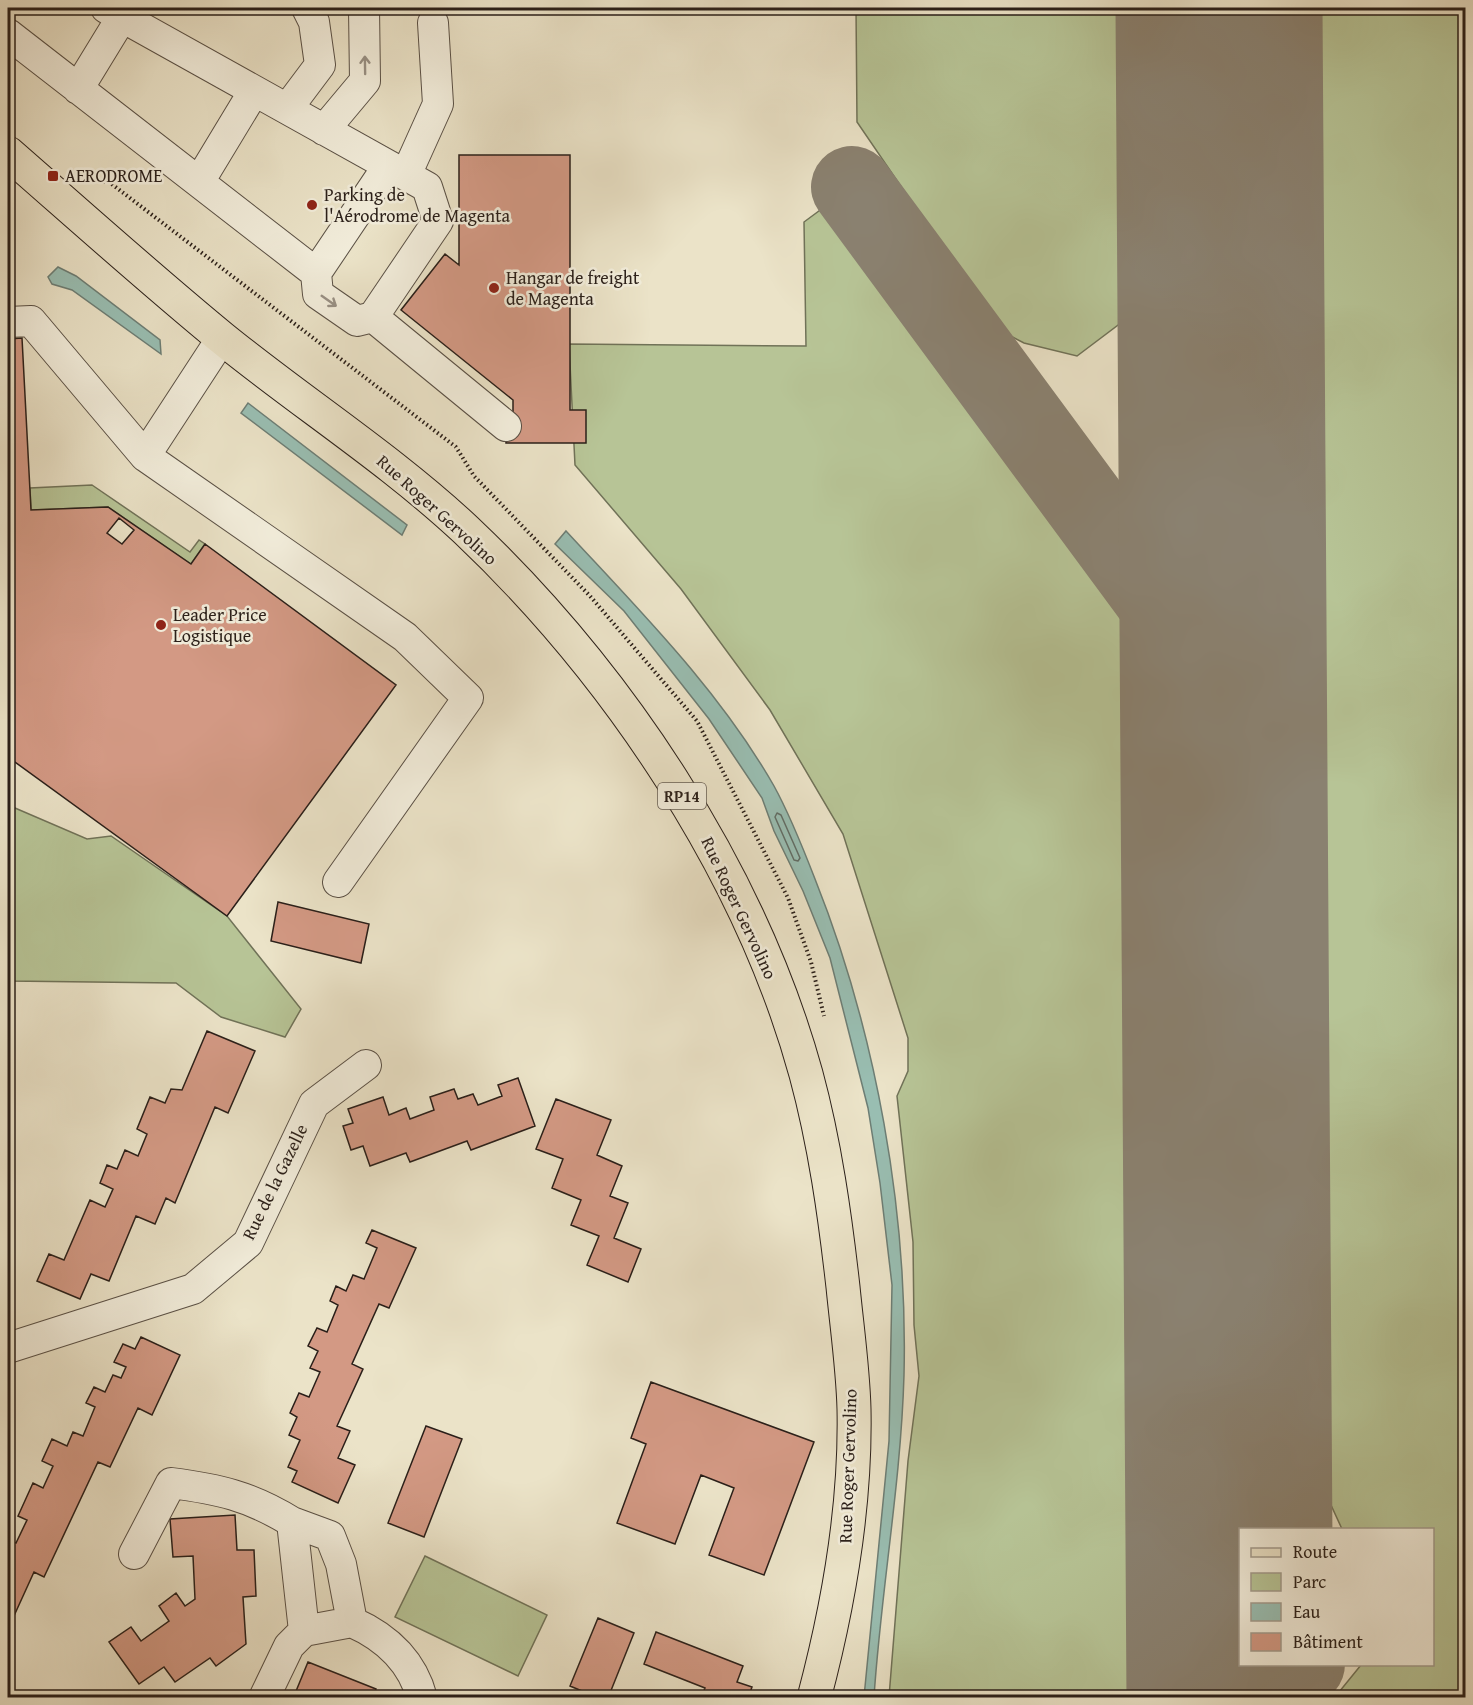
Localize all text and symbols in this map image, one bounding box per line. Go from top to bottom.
one-way arrow [359,56,370,76]
place label: AERODROME [65,162,162,189]
marker: AERODROME [46,169,60,183]
place label: Parking de l'Aérodrome de Magenta [324,181,511,229]
marker: Parking de l'Aérodrome de Magenta [305,198,319,212]
place label: Hangar de freight de Magenta [506,264,640,312]
marker: Hangar de freight de Magenta [487,281,501,295]
one-way arrow [320,295,337,307]
street label: Rue Roger Gervolino [371,448,504,571]
place label: Leader Price Logistique [173,601,267,649]
marker: Leader Price Logistique [154,618,168,632]
road number: RP14 [658,783,706,809]
street label: Rue Roger Gervolino [695,832,784,984]
street label: Rue de la Gazelle [235,1119,314,1244]
street label: Rue Roger Gervolino [831,1388,864,1544]
legend [1239,1528,1434,1666]
text: Route [1293,1538,1337,1565]
text: Parc [1293,1568,1326,1595]
text: Eau [1293,1598,1321,1625]
text: Bâtiment [1293,1628,1363,1655]

